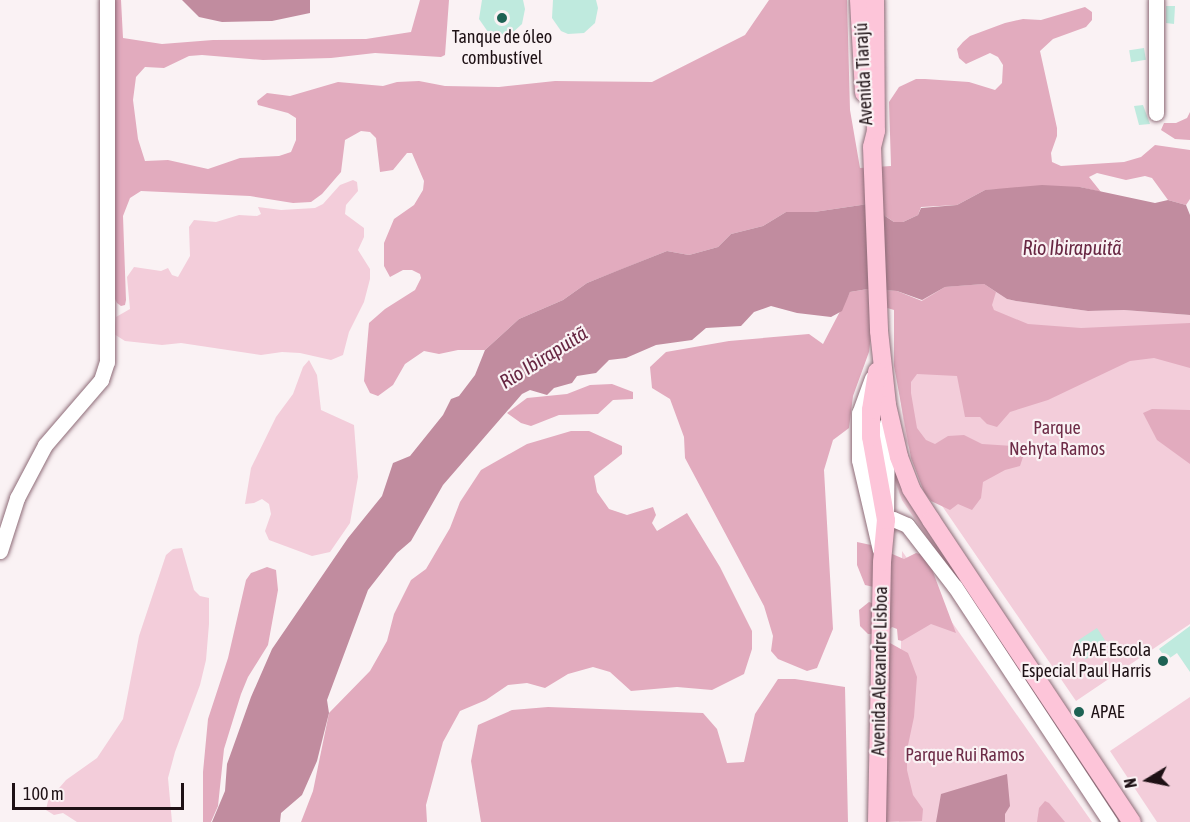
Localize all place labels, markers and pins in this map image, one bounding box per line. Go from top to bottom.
marker: Tanque de óleo combustível [495,11,509,25]
place label: Tanque de óleo combustível [452,27,552,70]
place label: APAE Escola Especial Paul Harris [1021,640,1151,682]
marker: APAE Escola Especial Paul Harris [1156,654,1170,668]
place label: APAE [1091,701,1124,723]
marker: APAE [1072,705,1086,719]

